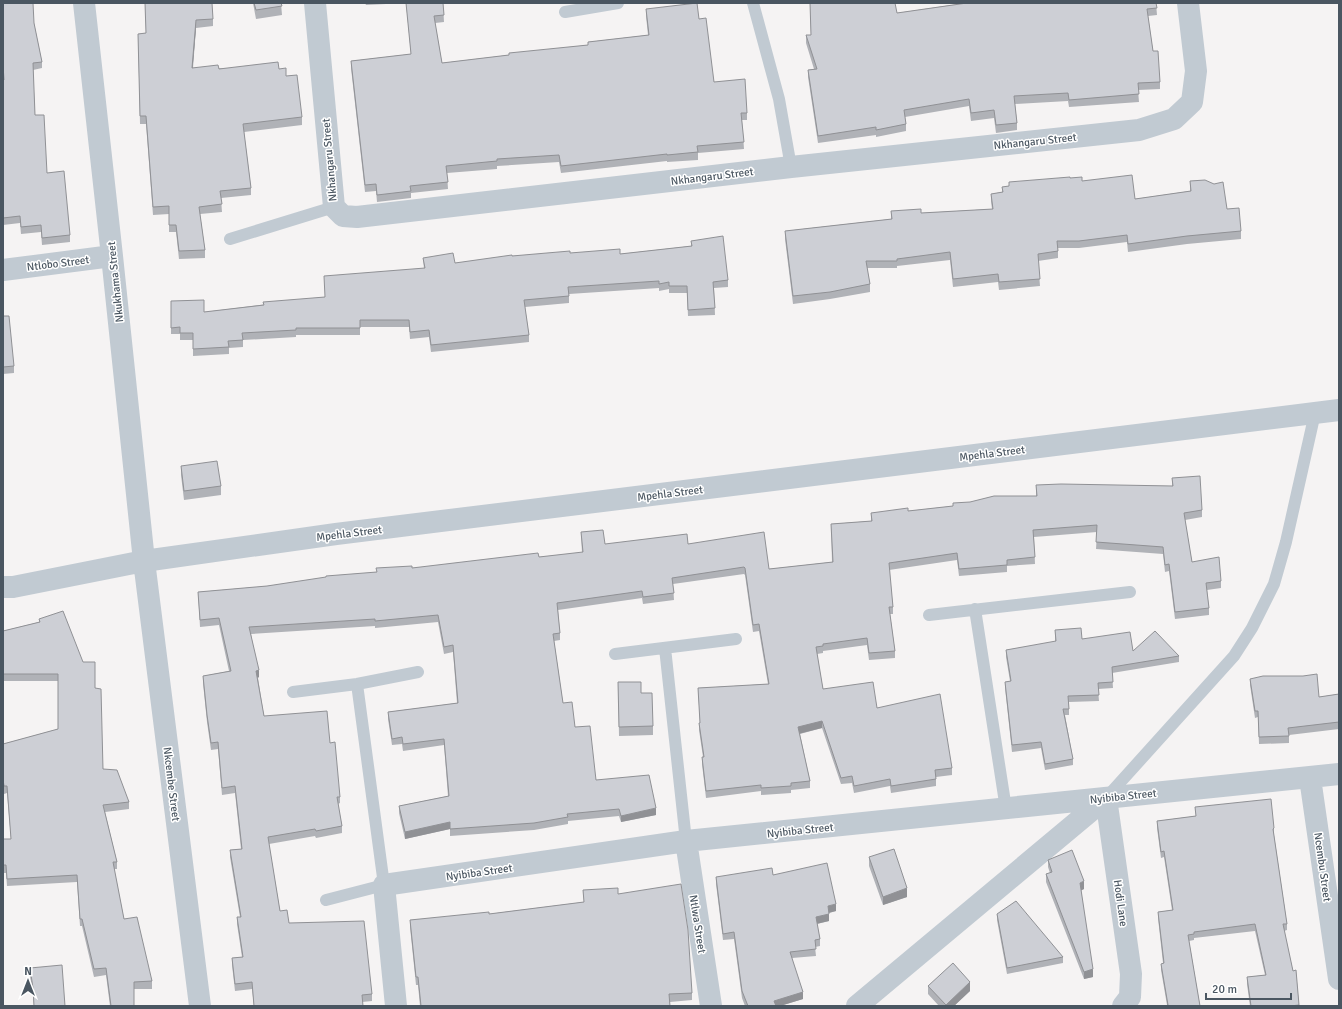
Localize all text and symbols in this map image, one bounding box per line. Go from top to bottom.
street label: Nkhangaru Street [319,118,340,202]
street label: Nkhangaru Street [993,131,1077,152]
street label: Nkhangaru Street [670,165,754,188]
street label: Nkukhama Street [105,241,126,323]
street label: Ntlobo Street [26,253,90,274]
street label: Mpehla Street [958,443,1026,464]
street label: Mpehla Street [636,483,704,504]
street label: Mpehla Street [315,523,383,544]
street label: Nkcembe Street [161,746,183,822]
street label: Nyibiba Street [1089,787,1157,806]
street label: Nyibiba Street [766,821,834,840]
street label: Ncembu Street [1311,832,1334,903]
street label: Nyibiba Street [445,861,513,884]
street label: Hodi Lane [1111,879,1130,927]
street label: Ntlwa Street [686,894,709,954]
north arrow [8,961,48,1001]
text: N [24,965,32,978]
scale bar [1206,975,1291,1001]
text: 20 m [1212,982,1237,997]

